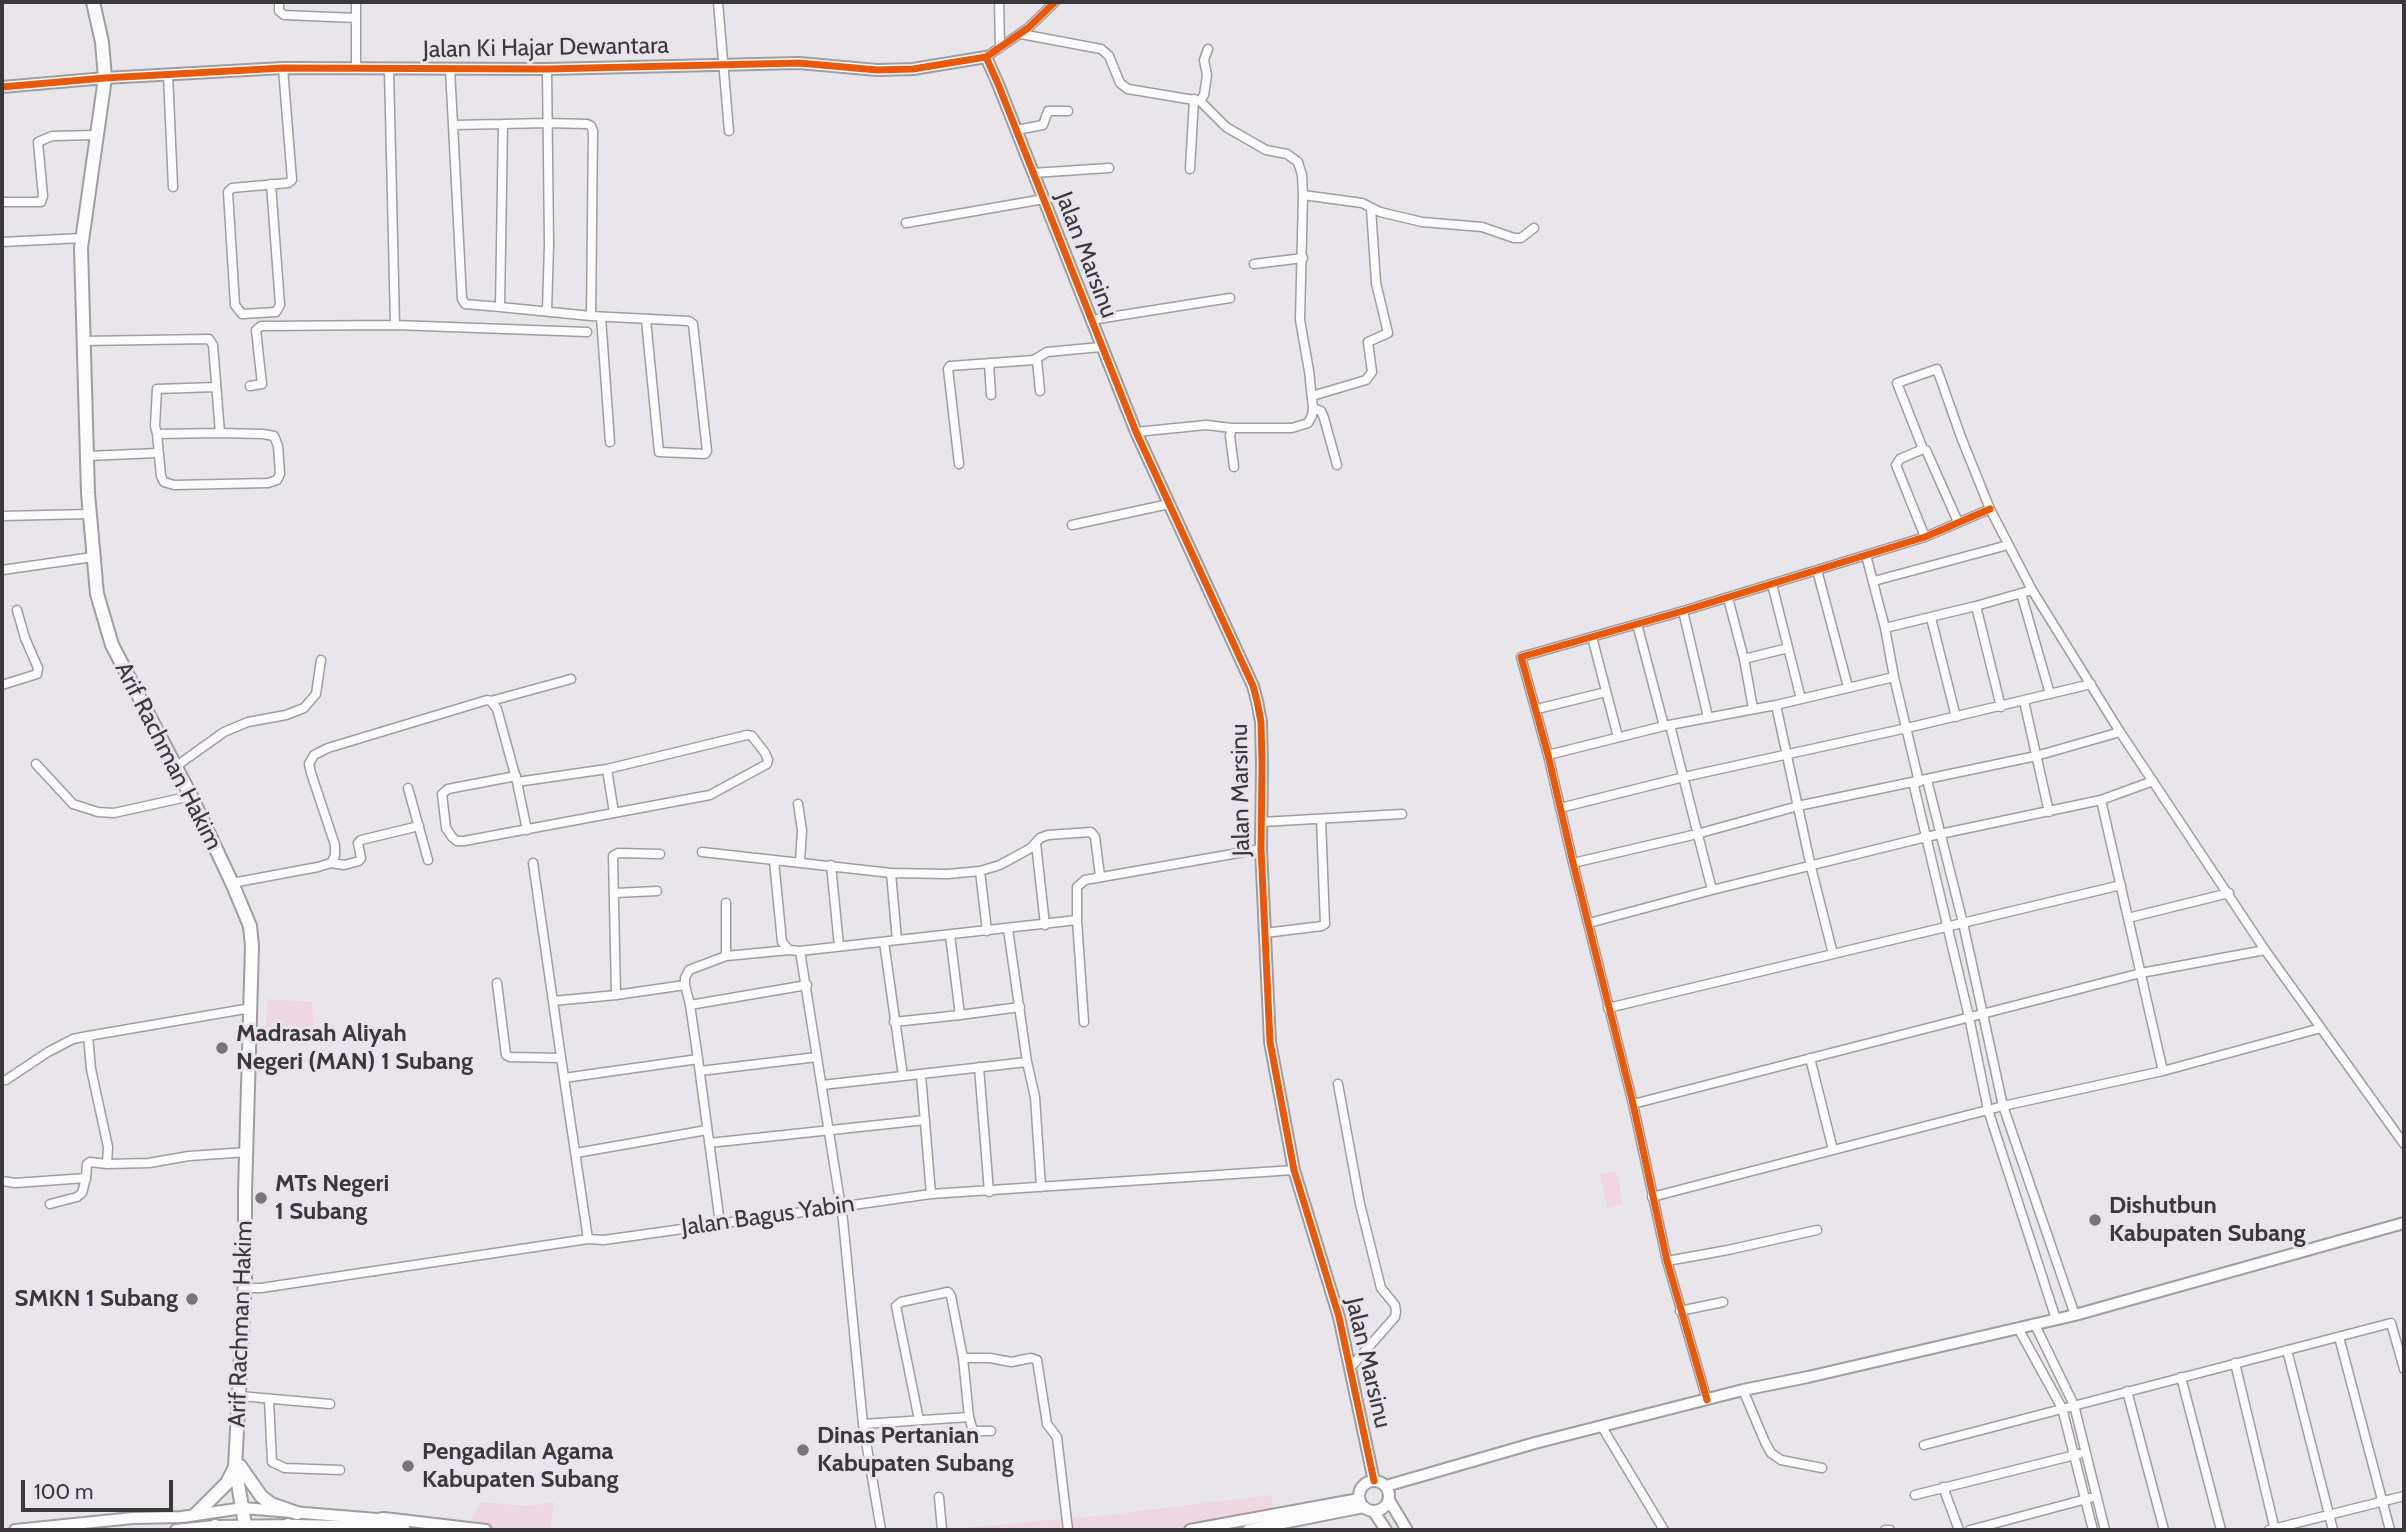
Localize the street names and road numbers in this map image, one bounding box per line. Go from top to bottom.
street label: Jalan Ki Hajar Dewantara [423,31,669,65]
street label: Jalan Marsinu [1049,188,1123,322]
street label: Arif Rachman Hakim [108,657,228,855]
street label: Jalan Marsinu [1225,723,1257,857]
street label: Jalan Bagus Yabin [680,1190,856,1242]
street label: Arif Rachman Hakim [223,1220,259,1428]
street label: Jalan Marsinu [1339,1295,1397,1431]

